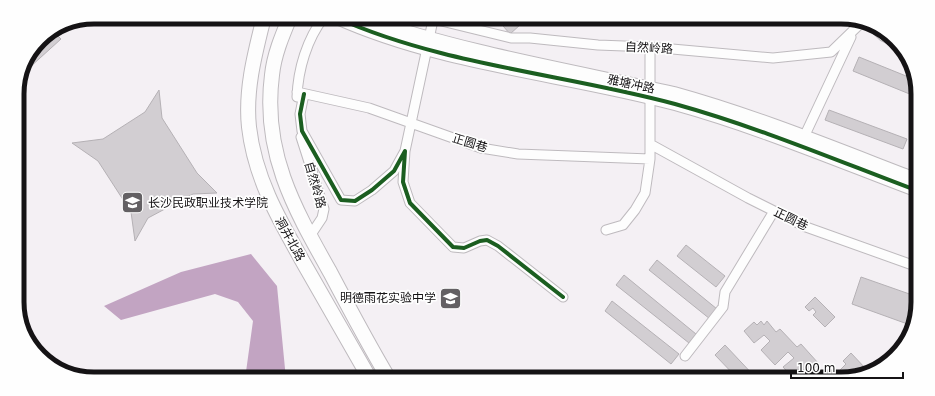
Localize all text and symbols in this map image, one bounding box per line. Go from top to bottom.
street label: 自然岭路 [625,40,673,56]
street label: 雅塘冲路 [606,72,656,96]
street label: 正圆巷 [451,131,489,155]
street label: 自然岭路 [302,160,328,210]
school or university icon: 长沙民政职业技术学院 [120,190,146,216]
place label: 长沙民政职业技术学院 [148,196,268,210]
street label: 正圆巷 [772,205,810,233]
street label: 洞井北路 [272,215,308,263]
school or university icon: 明德雨花实验中学 [438,285,464,311]
place label: 明德雨花实验中学 [340,291,436,305]
scale bar [791,354,903,380]
text: 100 m [797,361,835,375]

